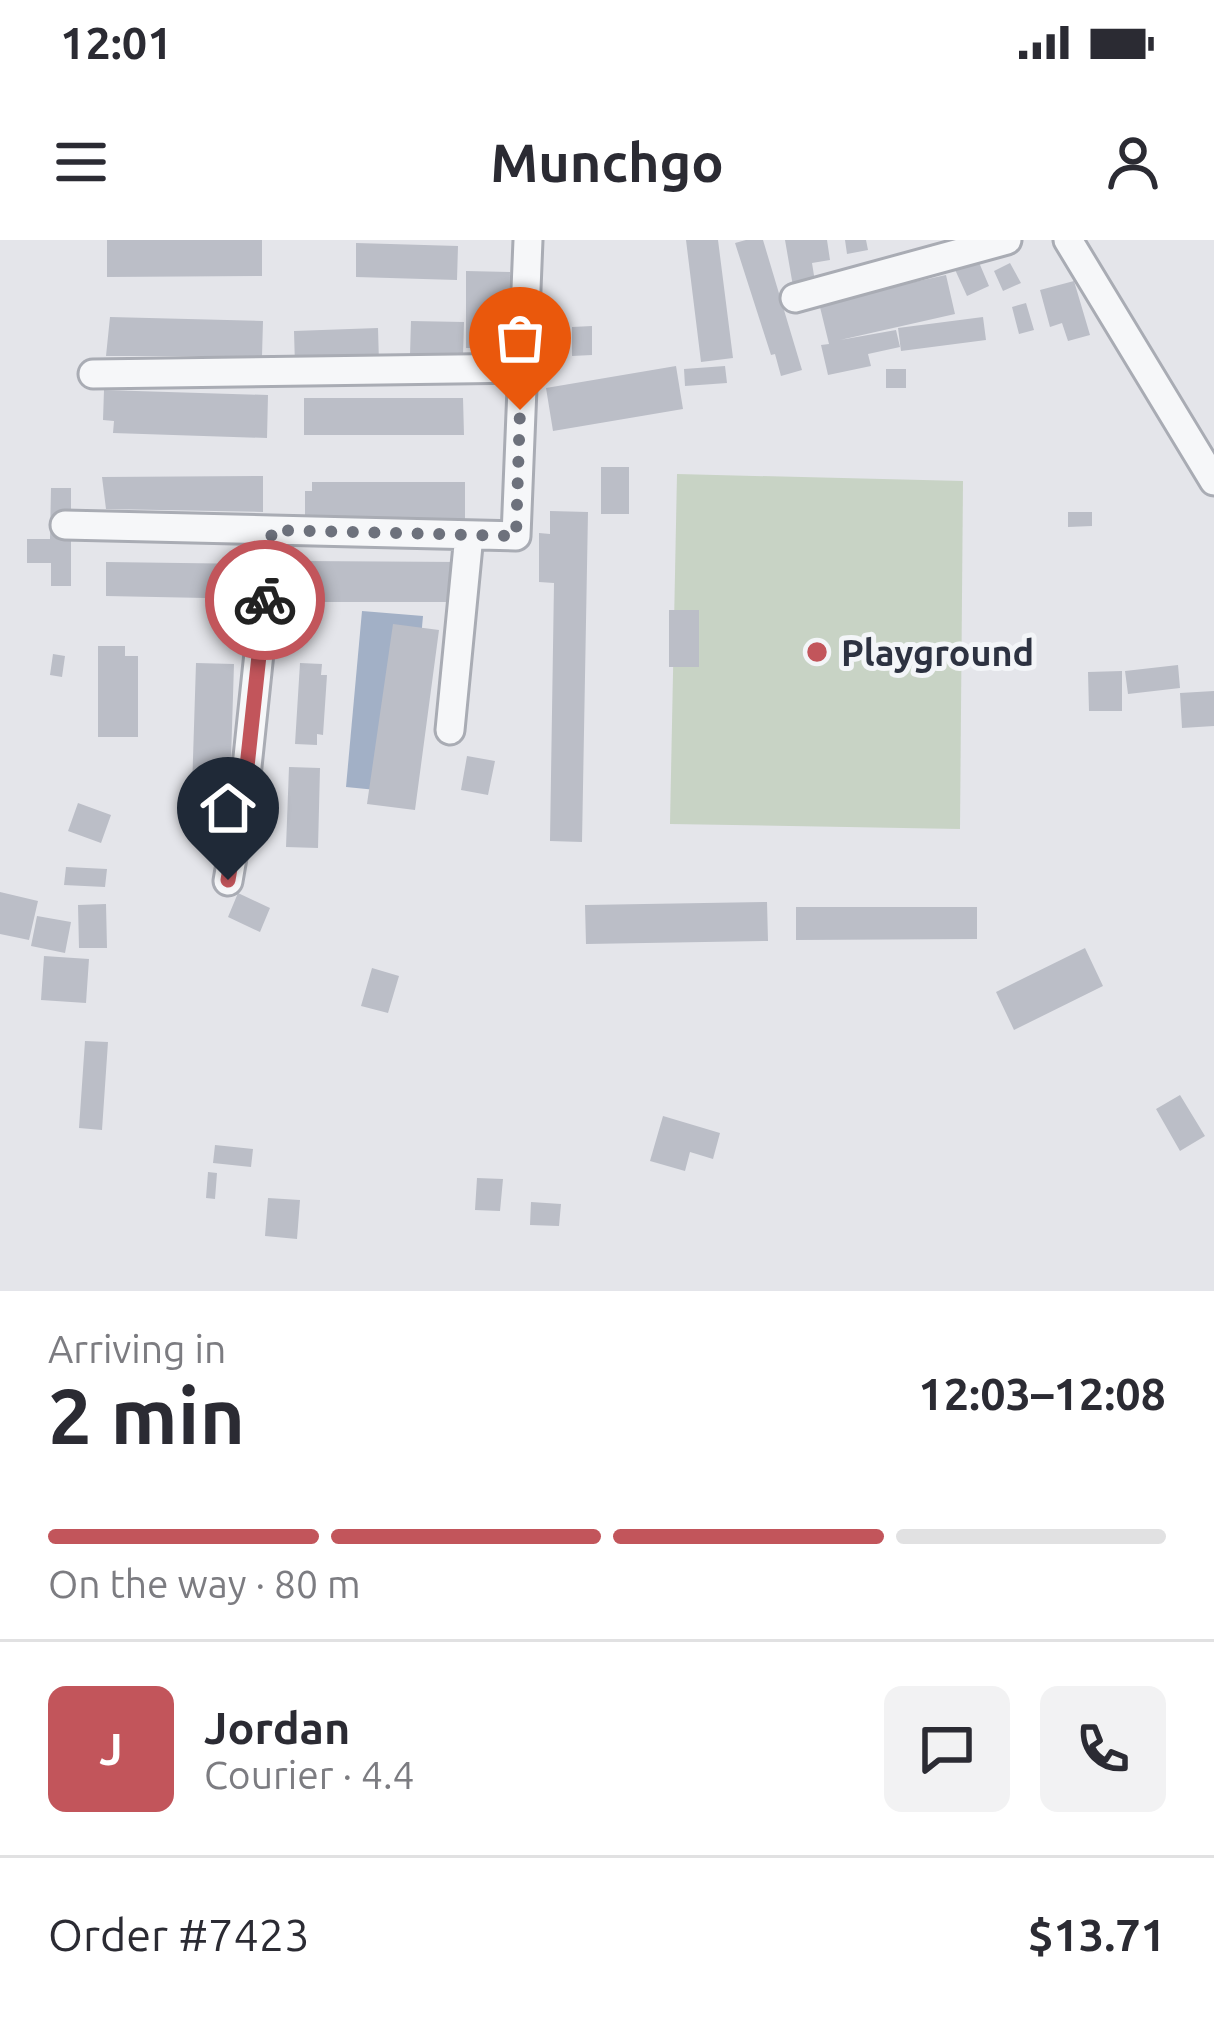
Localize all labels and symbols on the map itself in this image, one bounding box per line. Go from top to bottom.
pin [469,287,571,410]
courier [205,540,325,660]
place label: Playground [841,632,1034,673]
marker: Playground [804,639,830,665]
pin [177,757,279,880]

